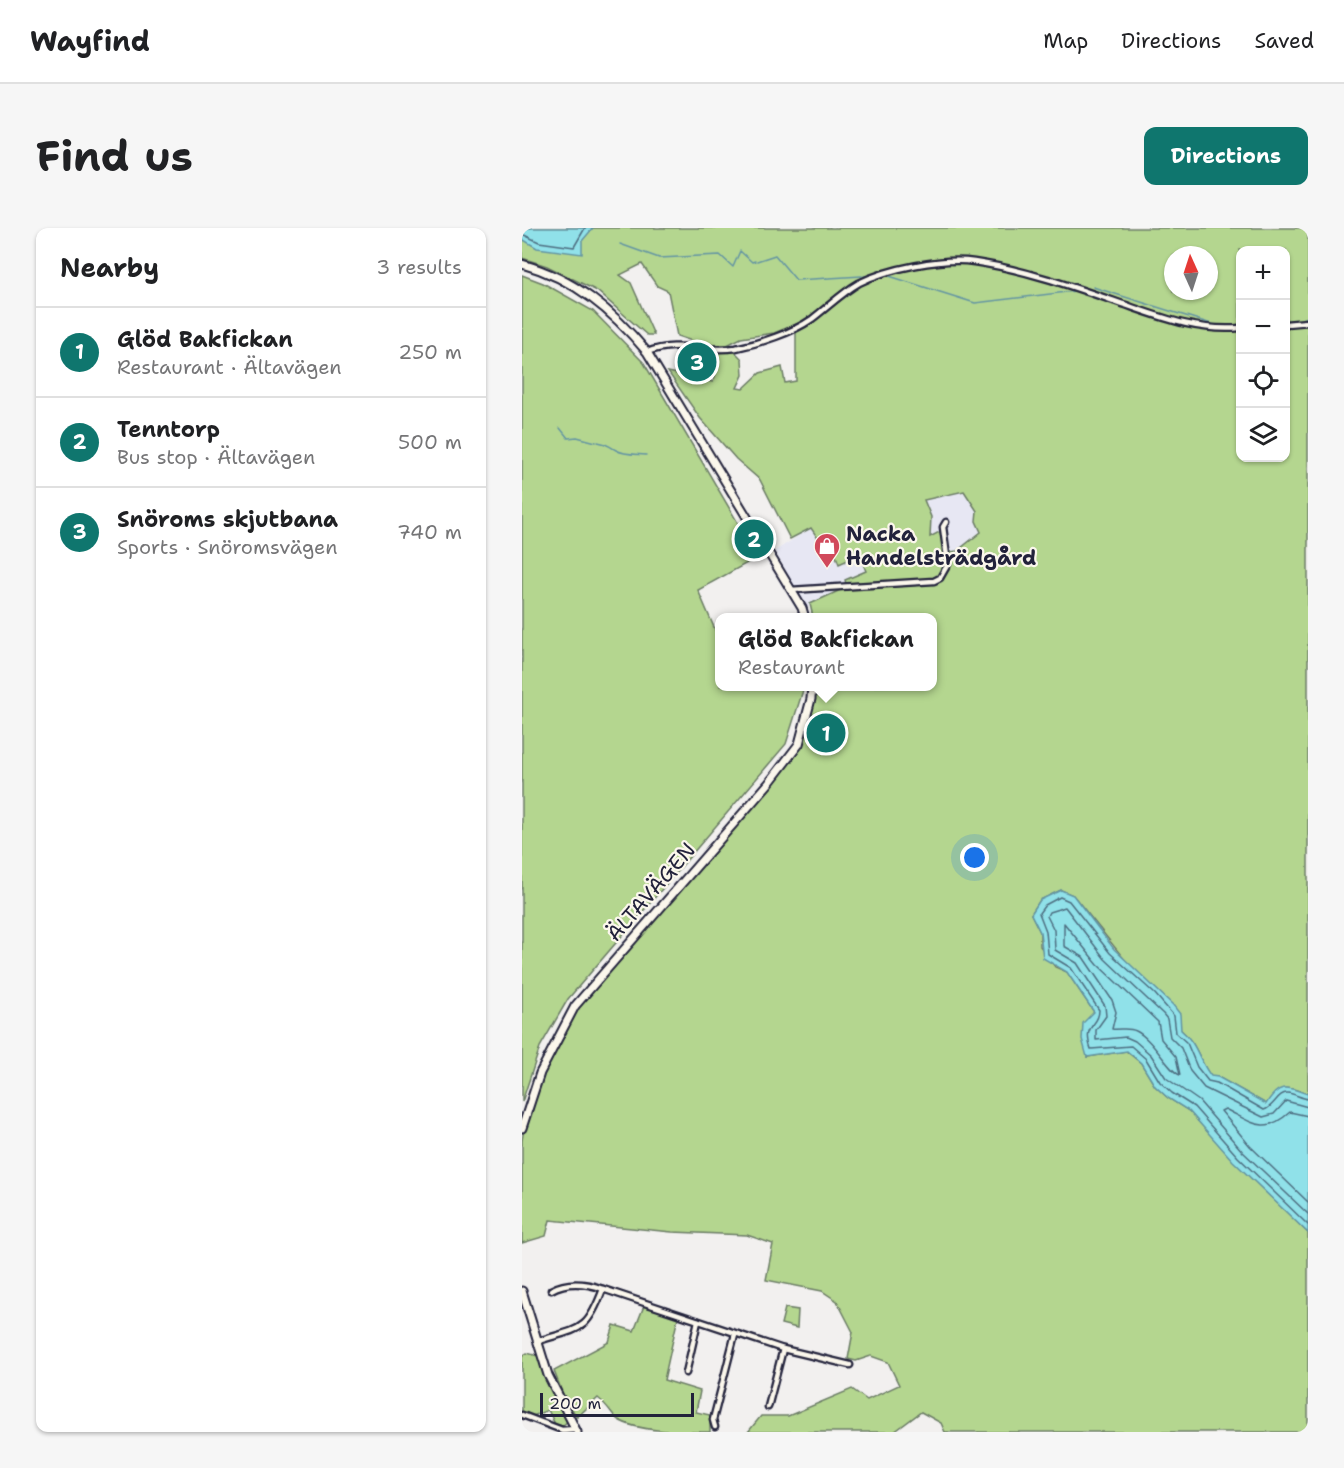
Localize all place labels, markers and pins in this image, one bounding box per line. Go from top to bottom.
pin: 3 [678,340,717,384]
pin: 2 [734,516,774,562]
place label: Nacka Handelsträdgård [846,520,1037,572]
shop icon: Nacka Handelsträdgård [812,531,842,569]
pin: 1 [806,710,846,756]

